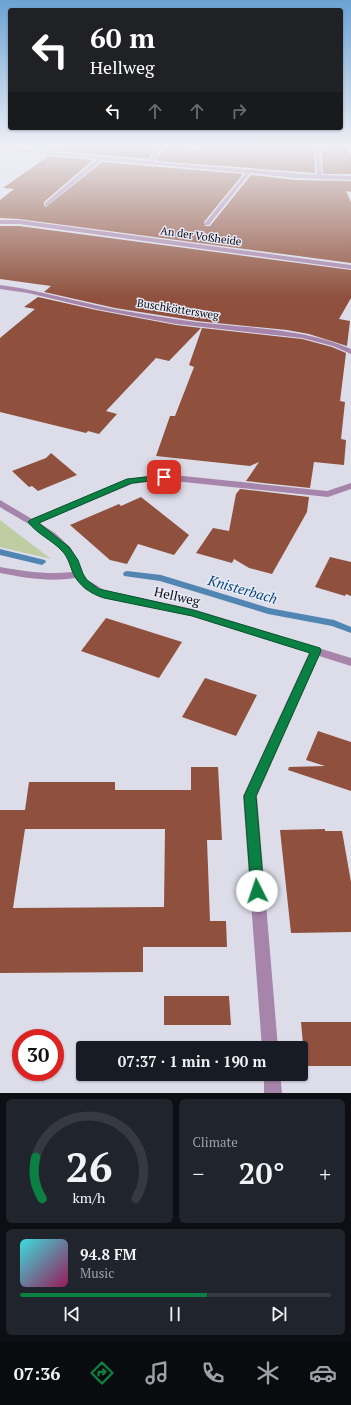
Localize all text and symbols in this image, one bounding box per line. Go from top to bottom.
text: 60 m [90,19,155,56]
icon: left [24,24,76,76]
text: Hellweg [90,55,154,79]
icon: left [102,100,124,122]
icon: ahead [144,100,166,122]
icon: ahead [186,100,208,122]
icon: right [228,100,250,122]
street label: An der Voßheide [160,223,243,249]
street label: Buschköttersweg [136,296,220,322]
pin [147,460,181,494]
icon: arrive [153,466,175,488]
water label: Knisterbach [205,570,280,608]
street label: Hellweg [152,582,202,610]
position arrow [236,870,278,912]
speed limit sign: 30 [12,1029,64,1081]
text: 07:37 · 1 min · 190 m [118,1051,266,1071]
text: Climate [193,1133,238,1151]
text: 26 [66,1139,113,1194]
text: 20° [239,1153,285,1193]
text: − [193,1159,204,1188]
text: + [319,1159,331,1188]
text: km/h [73,1188,106,1207]
text: 94.8 FM [80,1244,137,1264]
text: Music [80,1264,114,1282]
icon: previous [61,1303,83,1325]
icon: pause [164,1303,186,1325]
icon: next [268,1303,290,1325]
icon: directions [88,1359,116,1387]
icon: music [143,1359,171,1387]
icon: phone [199,1359,227,1387]
icon: climate [254,1359,282,1387]
icon: car [309,1359,337,1387]
text: 07:36 [14,1361,61,1385]

